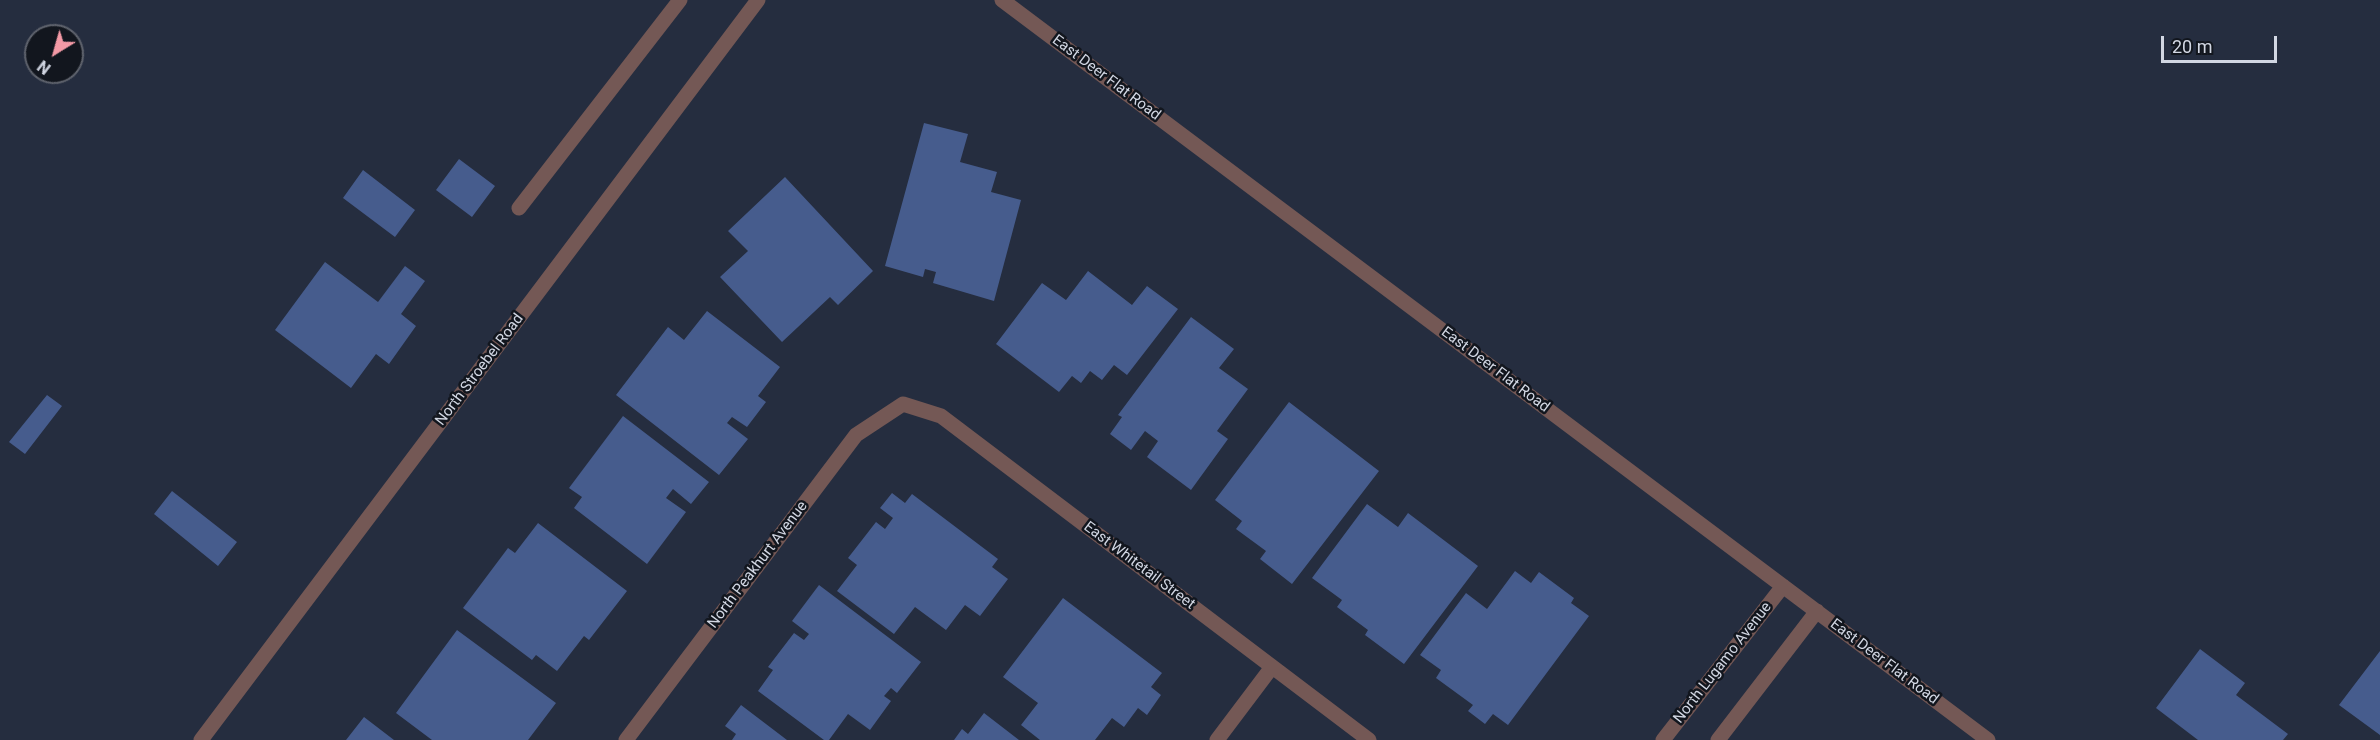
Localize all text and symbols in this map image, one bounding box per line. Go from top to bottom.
north arrow [24,24,84,84]
scale bar [2164,24,2280,62]
street label: East Deer Flat Road [1048,31,1164,125]
text: 20 m [2172,36,2212,57]
text: N [34,56,54,78]
street label: North Stroebel Road [432,311,528,429]
street label: East Deer Flat Road [1437,323,1553,417]
street label: North Peakhurt Avenue [704,498,812,632]
street label: East Whitetail Street [1080,518,1198,614]
street label: North Lugamo Avenue [1670,599,1776,727]
street label: East Deer Flat Road [1826,615,1942,709]

